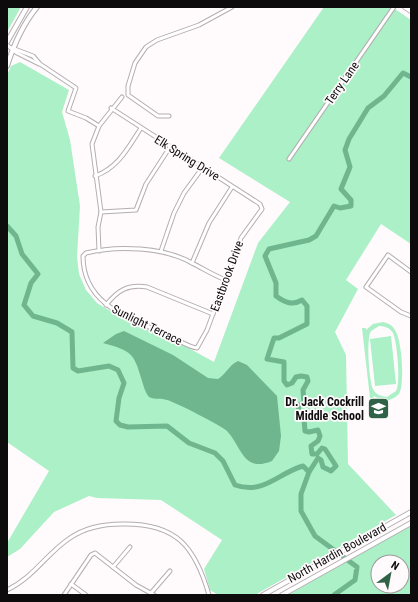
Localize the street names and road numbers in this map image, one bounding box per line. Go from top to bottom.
street label: Terry Lane [322,58,362,107]
street label: Elk Spring Drive [152,132,222,184]
street label: Eastbrook Drive [208,238,246,313]
street label: Sunlight Terrace [110,302,185,348]
street label: North Hardin Boulevard [285,520,389,586]

